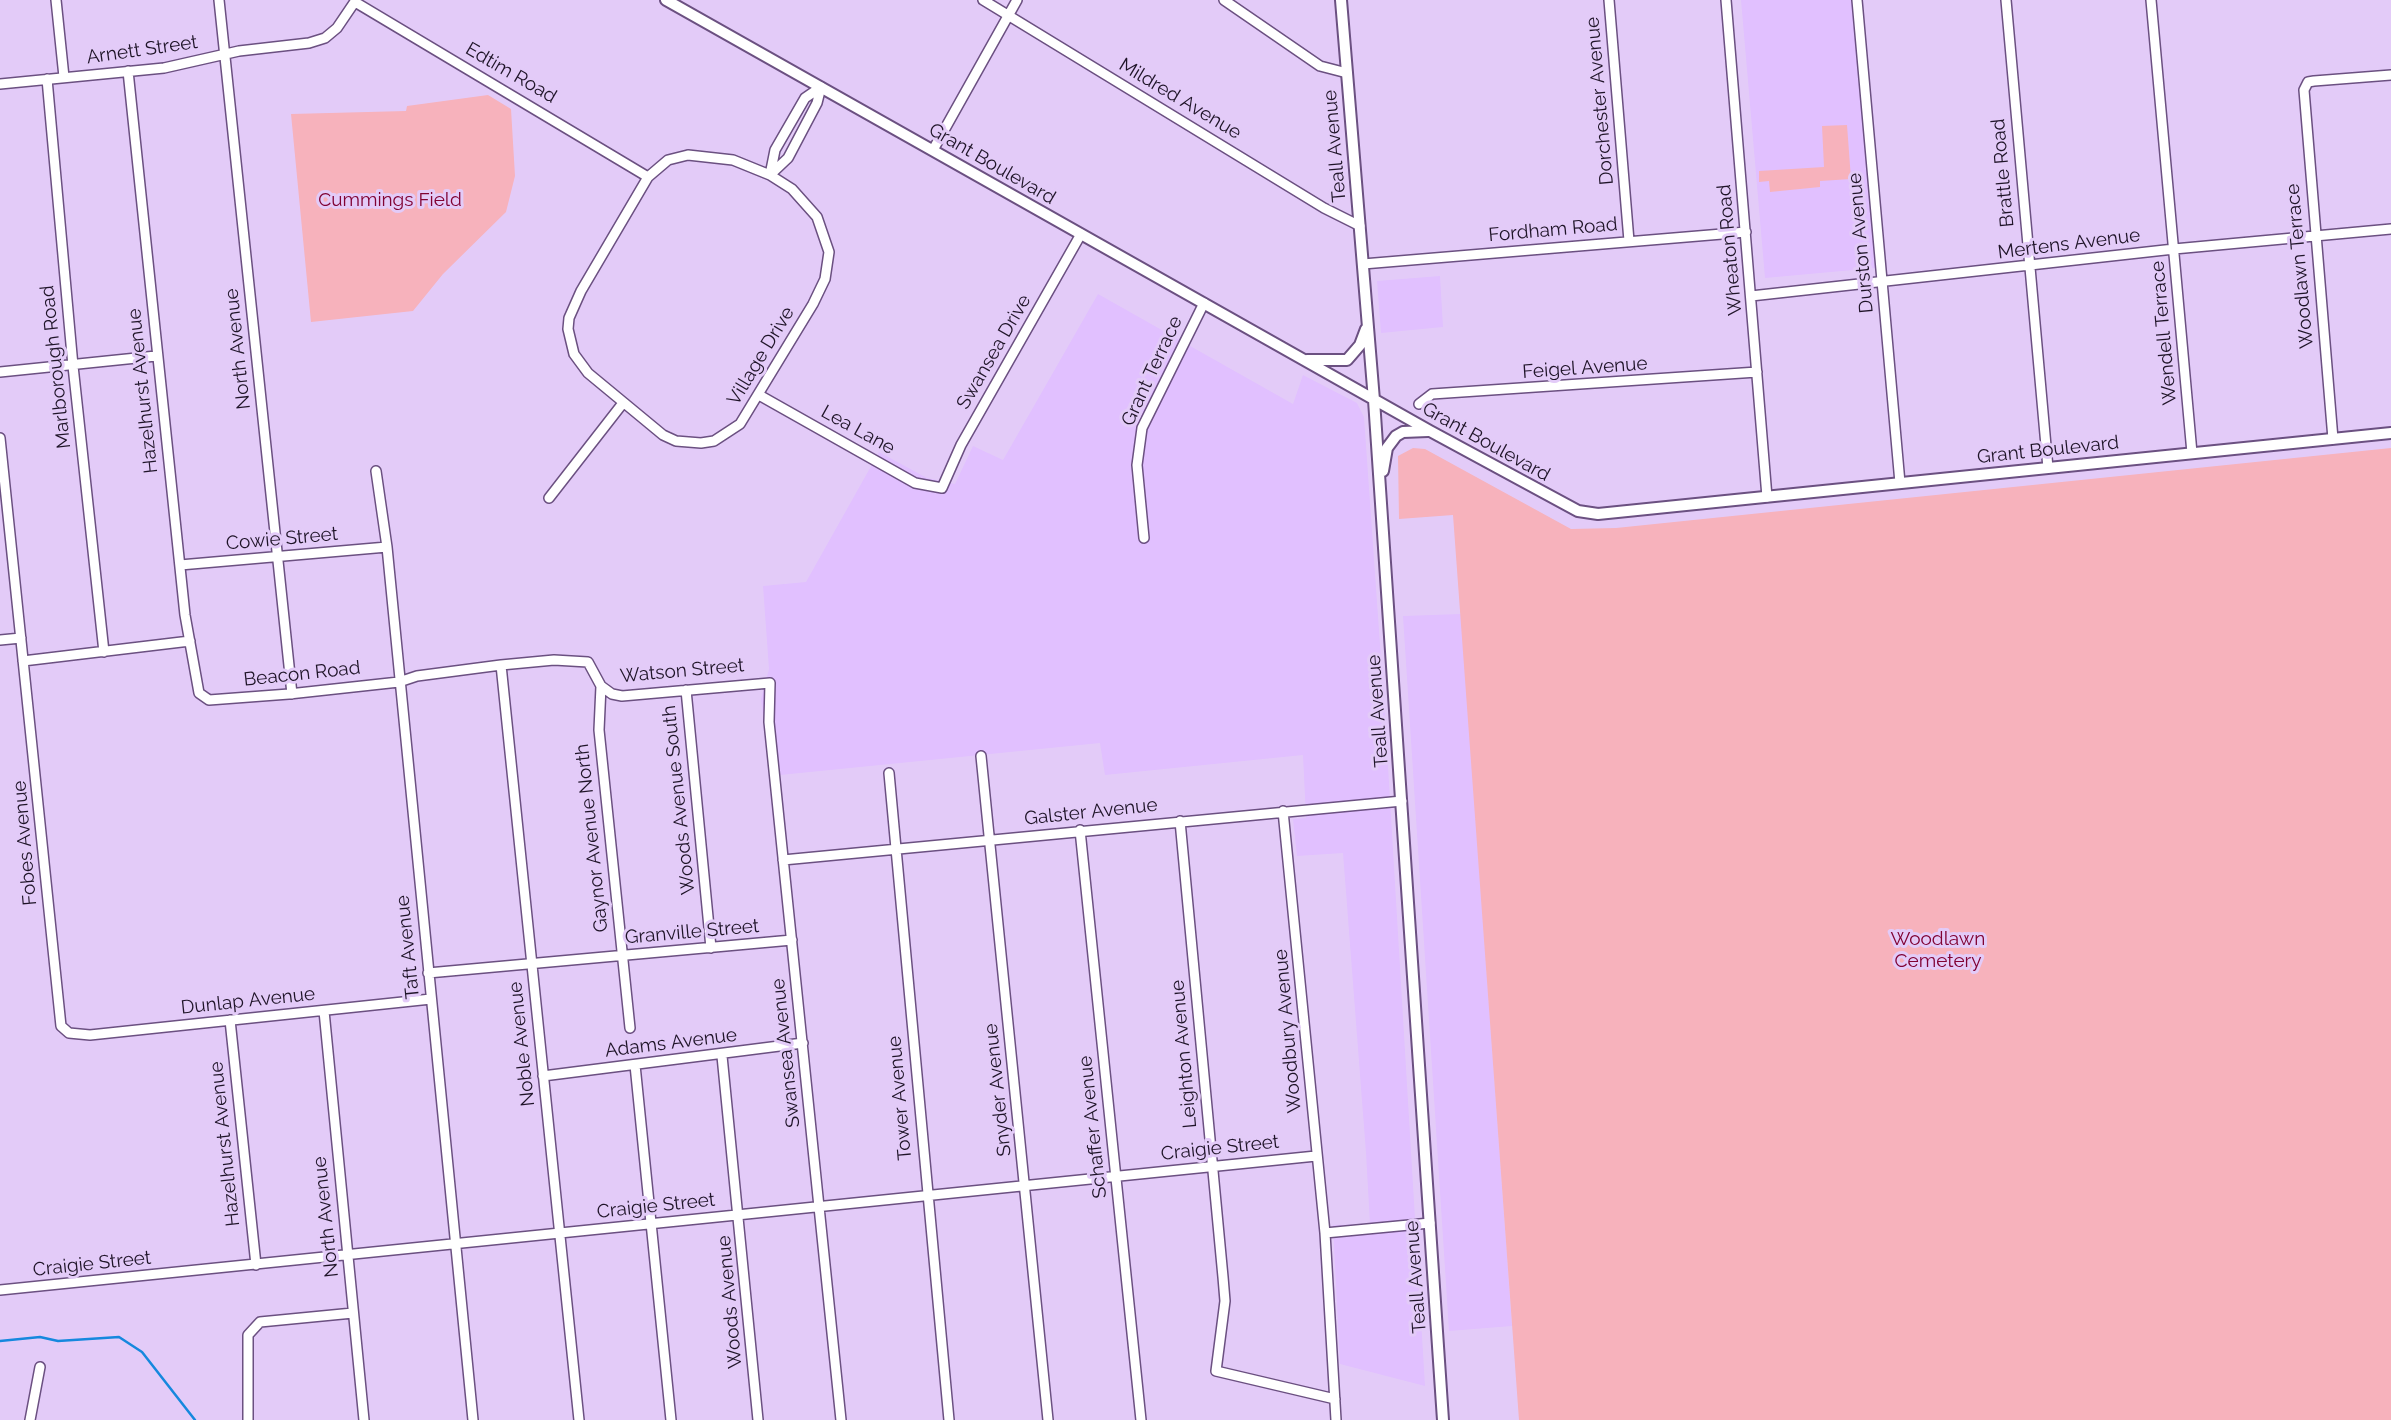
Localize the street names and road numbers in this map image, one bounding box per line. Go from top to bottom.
street label: Dorchester Avenue [1581,16,1619,186]
street label: Arnett Street [85,31,199,69]
street label: Edtim Road [461,38,561,108]
street label: Mildred Avenue [1115,54,1245,144]
street label: Teall Avenue [1319,89,1351,203]
street label: Grant Boulevard [925,118,1059,210]
street label: Brattle Road [1987,118,2019,228]
street label: Durston Avenue [1844,172,1878,314]
street label: Woodlawn Terrace [2281,183,2319,349]
street label: Wheaton Road [1713,184,1747,316]
street label: Fordham Road [1488,213,1618,247]
street label: Mertens Avenue [1996,224,2142,264]
street label: Wendell Terrace [2146,260,2182,406]
street label: Marlborough Road [36,284,76,450]
street label: North Avenue [220,287,256,411]
street label: Swansea Drive [952,291,1036,413]
street label: Village Drive [723,303,799,409]
street label: Hazelhurst Avenue [123,307,163,475]
street label: Grant Terrace [1117,312,1187,430]
street label: Feigel Avenue [1522,352,1648,384]
street label: Grant Boulevard [1418,397,1554,487]
street label: Lea Lane [817,400,899,460]
street label: Grant Boulevard [1976,431,2120,469]
street label: Cowie Street [225,523,339,555]
street label: Watson Street [619,654,745,688]
street label: Teall Avenue [1363,654,1393,768]
street label: Beacon Road [242,657,362,691]
street label: Woods Avenue South [658,704,700,896]
street label: Gaynor Avenue North [571,743,613,933]
street label: Fobes Avenue [8,780,42,906]
street label: Galster Avenue [1023,794,1159,830]
street label: Taft Avenue [391,894,425,1000]
street label: Granville Street [624,915,760,949]
street label: Woodbury Avenue [1269,948,1307,1114]
street label: Swansea Avenue [767,977,805,1129]
street label: Leighton Avenue [1166,979,1202,1129]
street label: Noble Avenue [504,980,540,1108]
street label: Dunlap Avenue [180,983,316,1019]
street label: Snyder Avenue [980,1022,1016,1158]
street label: Adams Avenue [604,1024,738,1062]
street label: Tower Avenue [883,1035,917,1161]
street label: Schaffer Avenue [1074,1054,1112,1200]
street label: Hazelhurst Avenue [205,1060,245,1228]
street label: Craigie Street [1160,1130,1280,1166]
street label: North Avenue [308,1155,344,1279]
street label: Craigie Street [596,1188,716,1224]
street label: Teall Avenue [1401,1220,1431,1334]
street label: Woods Avenue [713,1234,747,1370]
street label: Craigie Street [32,1246,152,1282]

